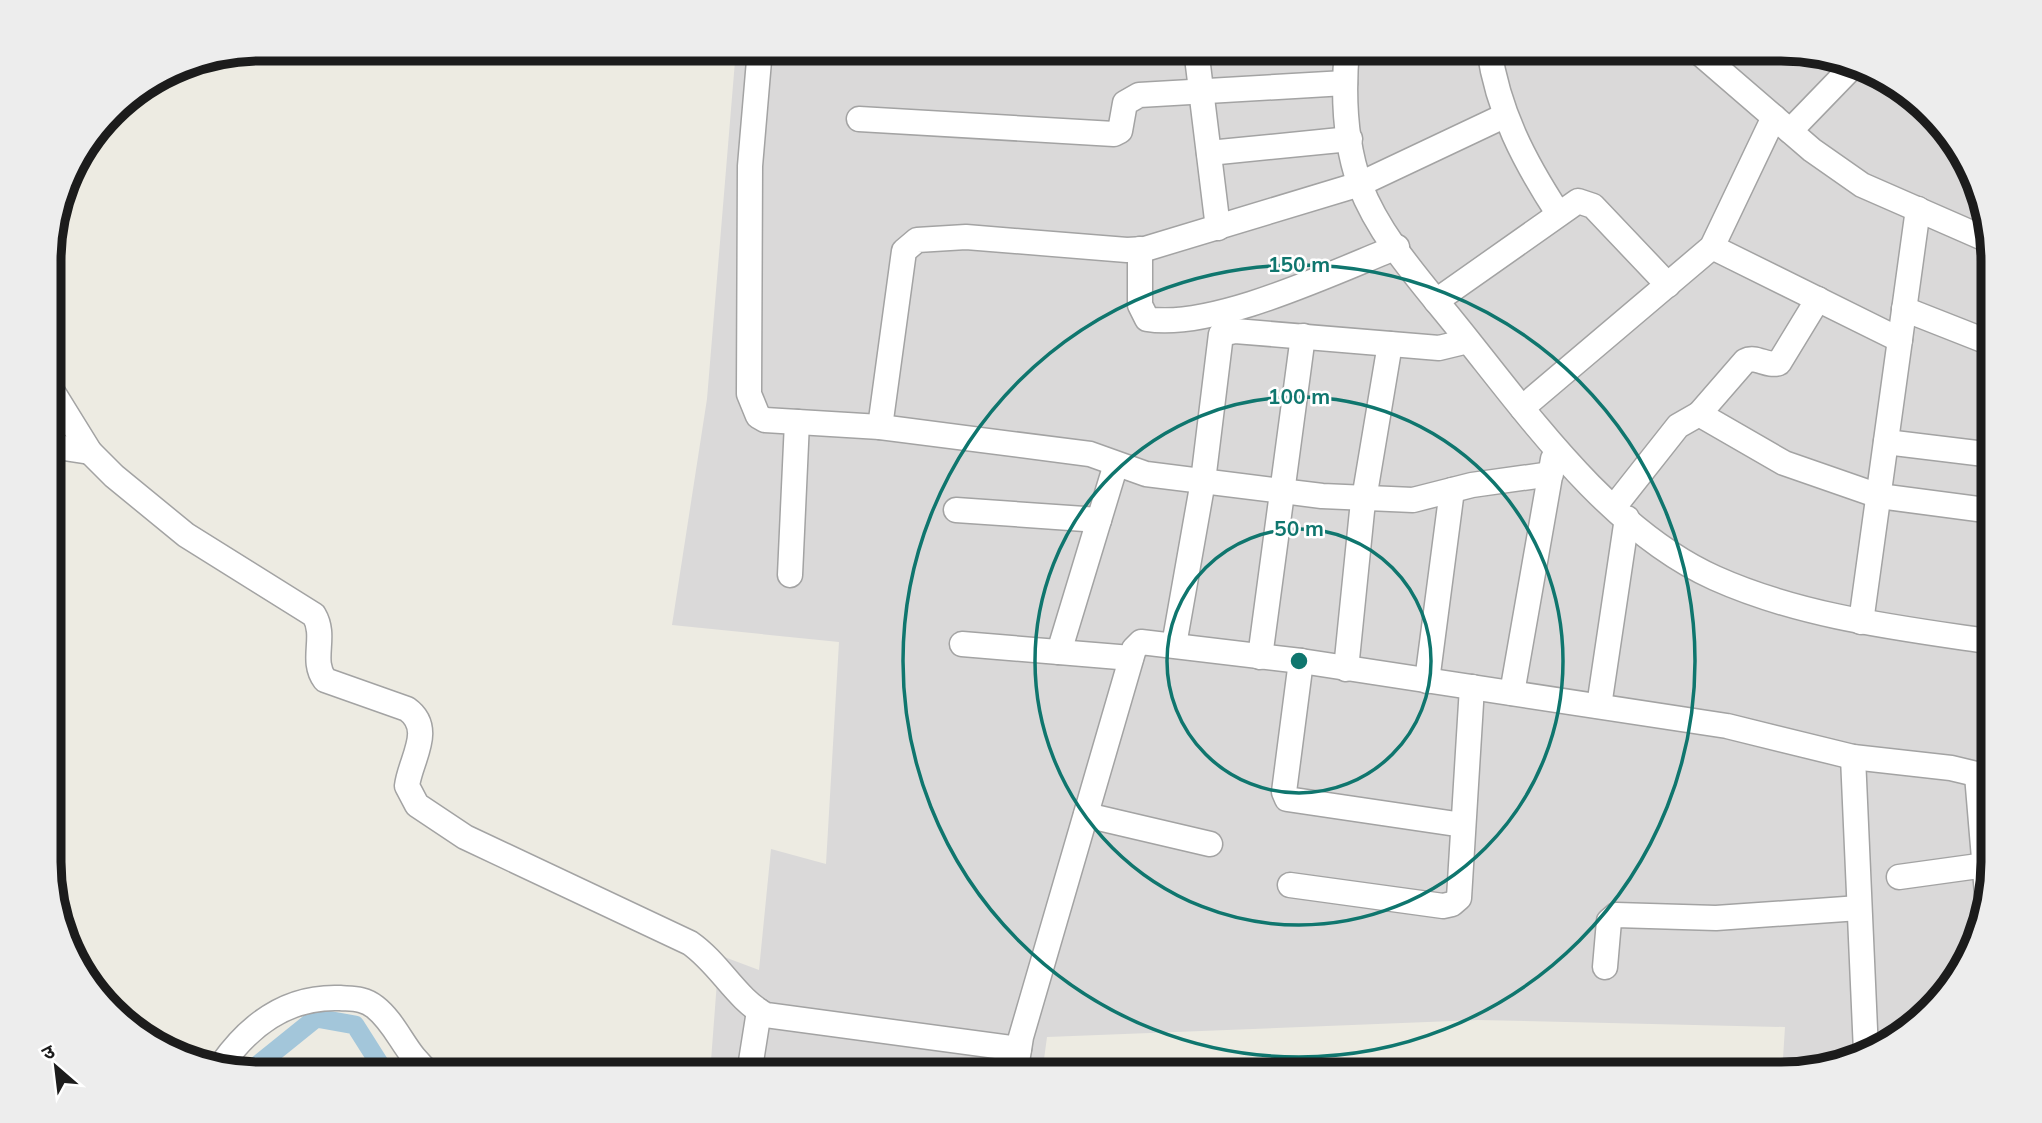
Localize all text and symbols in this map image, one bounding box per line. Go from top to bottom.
text: 150 m [1268,251,1330,277]
text: 100 m [1268,383,1330,409]
text: 50 m [1274,515,1324,541]
centre of rings [1287,649,1311,673]
north arrow [21,1032,91,1102]
text: उ [37,1038,59,1065]

